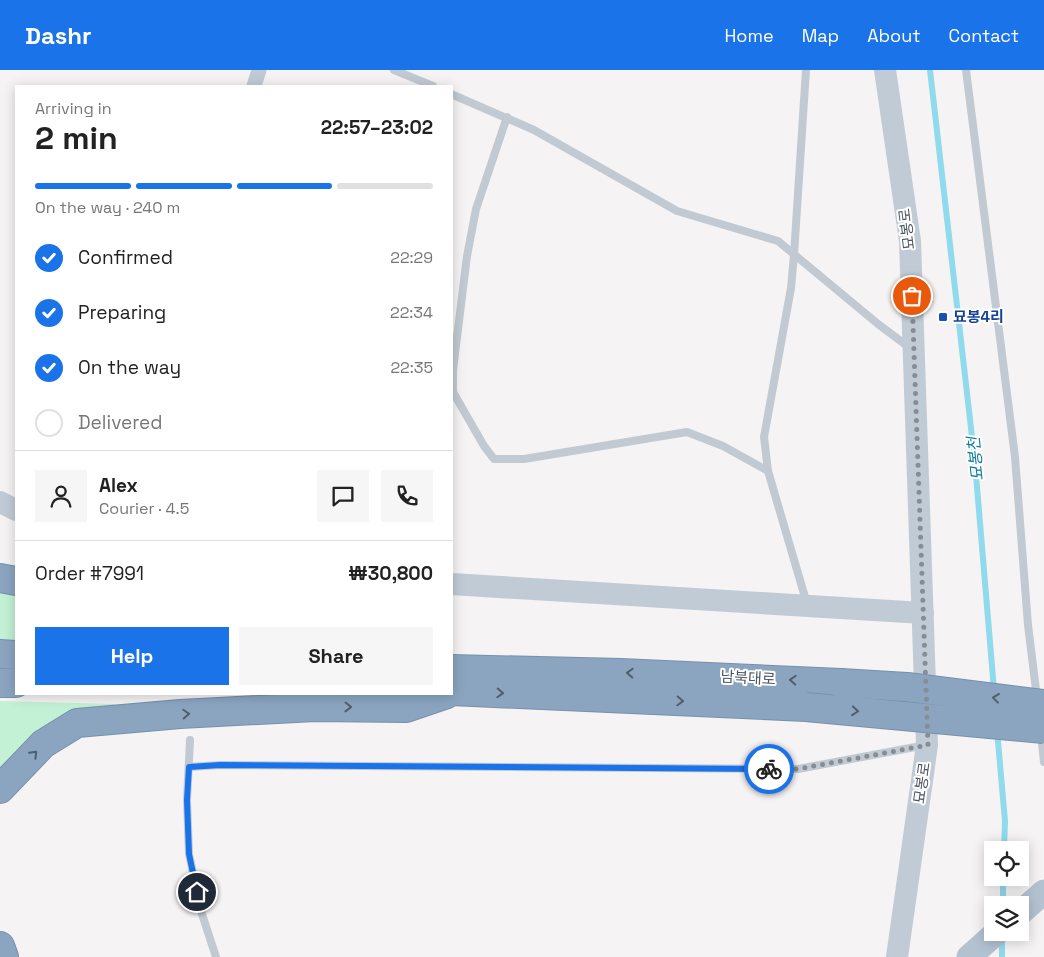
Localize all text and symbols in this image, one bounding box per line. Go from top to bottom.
text: Dashr [25,20,92,51]
text: Home [725,24,774,47]
text: Map [802,24,839,47]
text: About [867,24,921,47]
text: Contact [949,24,1019,47]
text: Arriving in [35,98,112,119]
text: 22:57–23:02 [321,115,433,140]
text: 2 min [35,118,118,158]
text: On the way · 240 m [35,197,180,218]
street label: 묘봉로 [895,207,918,251]
icon: check [35,244,63,272]
text: Confirmed [78,245,173,270]
text: 22:29 [390,247,433,268]
pin [891,275,933,317]
icon: bag [898,282,926,310]
icon: check [35,299,63,327]
text: Preparing [78,300,166,325]
text: 22:34 [390,302,433,323]
place label: 묘봉4리 [953,307,1004,326]
marker: 묘봉4리 [937,311,949,323]
icon: check [35,354,63,382]
text: On the way [78,355,181,380]
text: 22:35 [390,357,433,378]
text: Delivered [78,410,163,435]
water label: 묘봉천 [963,434,988,482]
button: person [35,470,87,522]
button: chat [317,470,369,522]
button: phone [381,470,433,522]
text: Alex [99,473,138,498]
text: Courier · 4.5 [99,498,189,519]
text: Order #7991 [35,561,144,586]
text: ₩30,800 [348,561,433,586]
button: Help [35,627,229,685]
button: Share [239,627,433,685]
street label: 남북대로 [720,667,776,688]
one-way arrow [626,668,634,678]
one-way arrow [789,675,797,686]
one-way arrow [496,687,504,698]
one-way arrow [991,693,999,704]
one-way arrow [676,695,684,706]
one-way arrow [344,702,352,712]
one-way arrow [851,705,859,716]
one-way arrow [182,708,190,719]
courier [744,744,794,794]
one-way arrow [28,750,37,759]
icon: bike [755,755,783,783]
street label: 묘봉로 [909,761,934,805]
map controls [984,841,1029,941]
button: locate [984,841,1029,886]
pin [176,871,218,913]
icon: home [183,878,211,906]
button: layers [984,896,1029,941]

